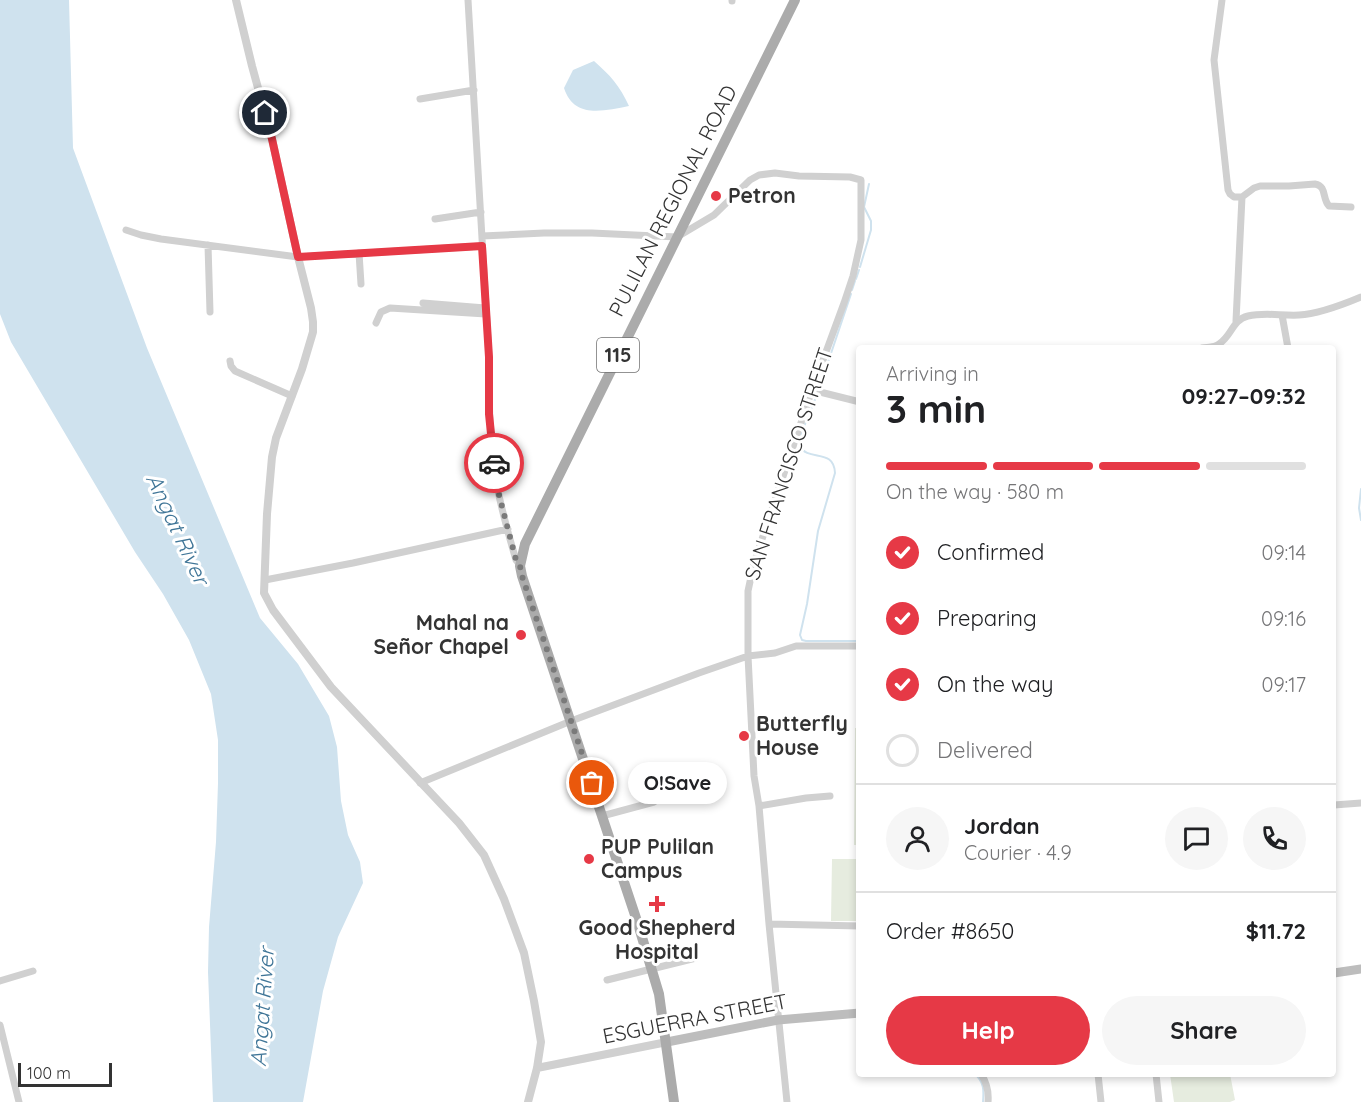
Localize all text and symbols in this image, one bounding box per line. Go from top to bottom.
street label: PULILAN REGIONAL ROAD [602,81,742,320]
pin [239,87,290,138]
icon: home [248,96,281,129]
place label: Petron [728,182,796,208]
marker: Petron [709,189,723,203]
road number: 115 [597,338,639,372]
street label: SAN FRANCISCO STREET [738,344,838,583]
text: Arriving in [886,361,979,386]
text: 09:27–09:32 [1182,382,1306,410]
text: 3 min [886,384,986,433]
courier [464,433,524,493]
icon: car [478,447,511,480]
water label: Angat River [140,469,217,591]
text: On the way · 580 m [886,479,1064,504]
icon: check [886,536,919,569]
text: Confirmed [937,538,1044,566]
text: 09:14 [1262,540,1306,565]
icon: check [886,602,919,635]
text: Preparing [937,604,1037,632]
text: 09:16 [1261,606,1306,631]
place label: Mahal na Señor Chapel [374,609,509,659]
marker: Mahal na Señor Chapel [514,628,528,642]
icon: check [886,668,919,701]
text: On the way [937,670,1053,698]
text: 09:17 [1262,672,1306,697]
place label: Butterfly House [756,710,848,760]
marker: Butterfly House [737,729,751,743]
text: Delivered [937,736,1033,764]
pin [566,757,617,808]
callout: O!Save [628,762,727,804]
icon: bag [575,766,608,799]
text: O!Save [644,770,711,795]
button: person [886,807,949,870]
button: chat [1165,807,1228,870]
button: phone [1243,807,1306,870]
text: Jordan [964,812,1040,840]
place label: PUP Pulilan Campus [601,833,714,883]
text: Courier · 4.9 [964,840,1072,865]
marker: PUP Pulilan Campus [582,852,596,866]
marker: Good Shepherd Hospital [648,895,666,913]
place label: Good Shepherd Hospital [579,914,735,964]
text: Order #8650 [886,917,1014,945]
text: $11.72 [1246,917,1306,945]
water label: Angat River [244,944,280,1067]
street label: ESGUERRA STREET [600,987,789,1049]
button: Help [886,996,1090,1065]
button: Share [1102,996,1306,1065]
scale bar [18,1060,112,1088]
text: 100 m [27,1063,71,1083]

